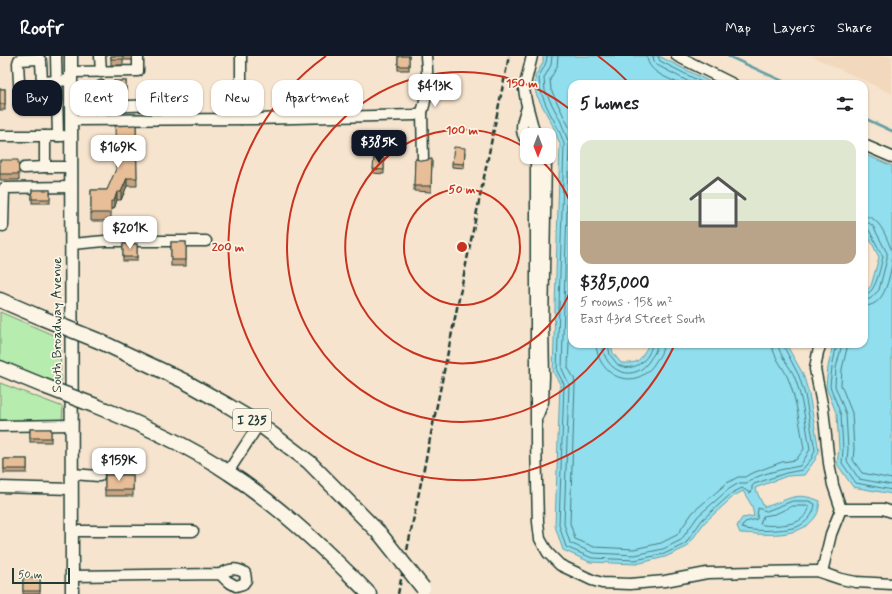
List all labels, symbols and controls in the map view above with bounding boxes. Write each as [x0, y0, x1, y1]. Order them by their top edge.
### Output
text: Roofr [20, 16, 64, 41]
text: Map [725, 19, 751, 37]
text: Layers [773, 19, 815, 37]
text: Share [837, 19, 872, 37]
pin: $413K [407, 74, 463, 108]
text: 150 m [506, 76, 538, 92]
text: $413K [417, 78, 453, 95]
chip: Buy [12, 80, 62, 116]
chip: Rent [70, 80, 128, 116]
chip: Filters [136, 80, 203, 116]
chip: New [211, 80, 264, 116]
chip: Apartment [272, 80, 363, 116]
text: 5 homes [580, 93, 639, 115]
icon: filters [834, 93, 856, 115]
text: 100 m [446, 123, 479, 139]
north arrow [520, 128, 556, 164]
map controls [520, 128, 556, 164]
pin: $385K [351, 130, 407, 164]
text: $385K [360, 134, 398, 151]
pin: $169K [90, 135, 146, 169]
text: $169K [100, 139, 136, 156]
icon: home [682, 166, 754, 238]
text: 50 m [449, 182, 476, 198]
pin: $201K [102, 216, 158, 250]
text: $201K [112, 220, 148, 237]
text: 200 m [212, 240, 245, 256]
centre of rings [455, 240, 469, 254]
street label: South Broadway Avenue [48, 257, 66, 393]
text: $385,000 [580, 272, 650, 294]
text: 5 rooms · 158 m² [580, 294, 673, 311]
text: East 43rd Street South [580, 311, 705, 328]
road number: I 235 [233, 409, 271, 431]
pin: $159K [91, 448, 147, 482]
text: $159K [101, 452, 137, 469]
scale bar [12, 566, 70, 585]
text: 50 m [18, 568, 43, 582]

